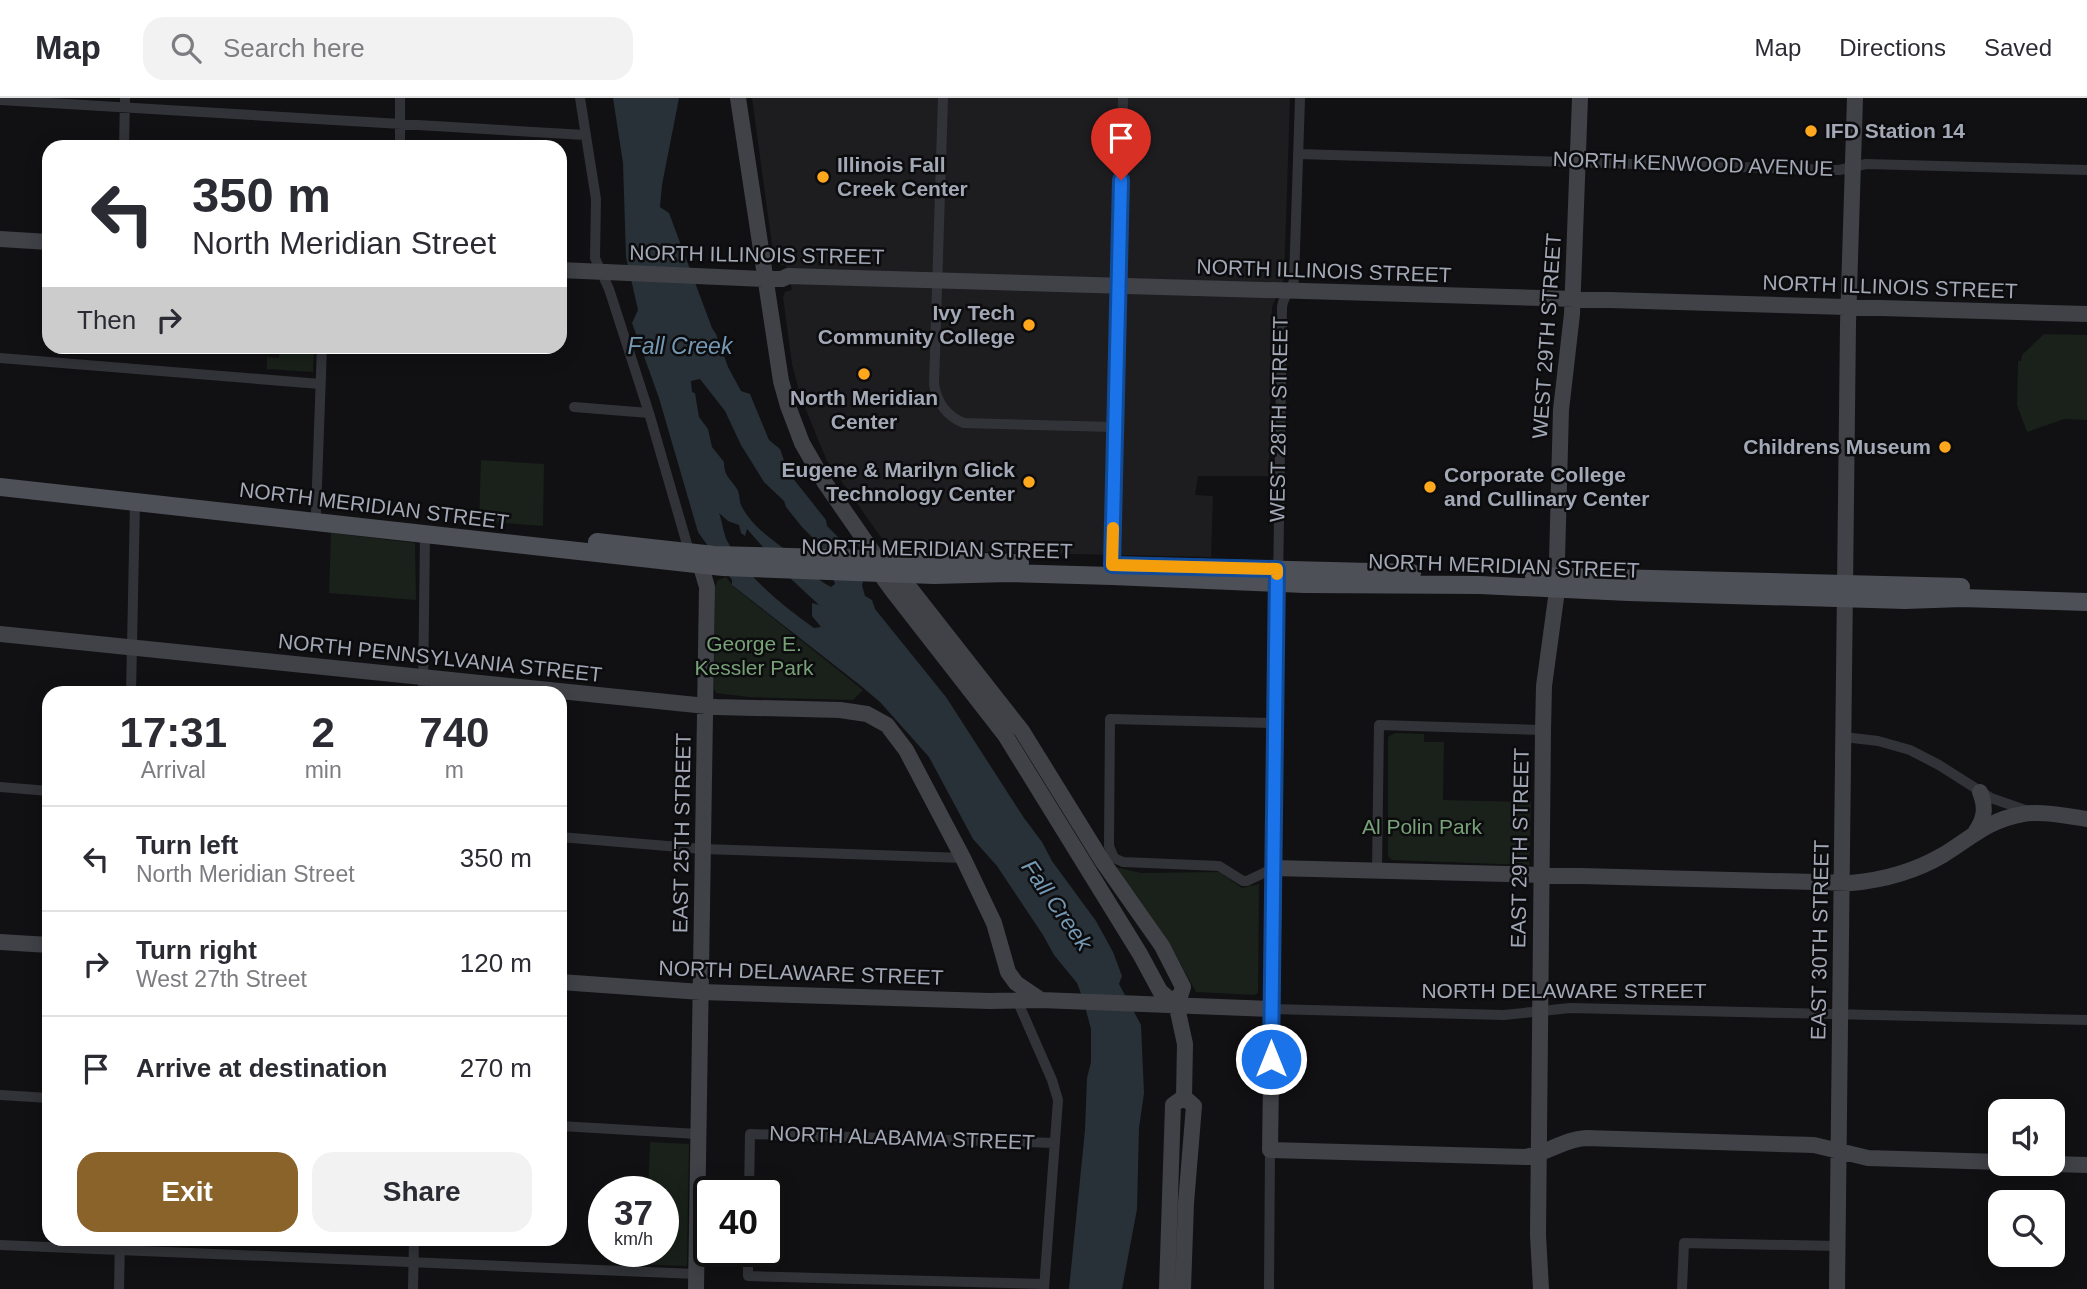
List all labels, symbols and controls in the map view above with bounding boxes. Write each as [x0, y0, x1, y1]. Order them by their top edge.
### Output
search box [143, 17, 633, 80]
text: Map [35, 29, 101, 66]
icon: search [167, 29, 205, 67]
text: Search here [223, 33, 365, 63]
text: Map [1755, 34, 1801, 61]
text: Directions [1839, 34, 1946, 61]
text: Saved [1984, 34, 2052, 61]
pin [1091, 108, 1151, 180]
icon: arrive [1102, 119, 1140, 157]
place label: IFD Station 14 [1825, 119, 1965, 142]
marker: IFD Station 14 [1803, 123, 1819, 139]
street label: NORTH KENWOOD AVENUE [1552, 147, 1834, 180]
place label: Illinois Fall Creek Center [837, 153, 968, 200]
icon: left [77, 168, 168, 259]
text: 350 m [192, 168, 331, 222]
marker: Illinois Fall Creek Center [815, 169, 831, 185]
text: North Meridian Street [192, 225, 496, 261]
street label: WEST 29TH STREET [1528, 232, 1565, 440]
street label: NORTH ILLINOIS STREET [629, 241, 885, 268]
street label: NORTH ILLINOIS STREET [1196, 255, 1452, 286]
street label: NORTH ILLINOIS STREET [1762, 271, 2018, 302]
icon: right [150, 301, 188, 339]
place label: Ivy Tech Community College [818, 301, 1015, 348]
text: Then [77, 305, 136, 335]
street label: WEST 28TH STREET [1265, 316, 1292, 522]
marker: Ivy Tech Community College [1021, 317, 1037, 333]
water label: Fall Creek [628, 333, 734, 359]
marker: North Meridian Center [856, 366, 872, 382]
place label: North Meridian Center [790, 386, 938, 433]
place label: Childrens Museum [1743, 435, 1931, 458]
marker: Childrens Museum [1937, 439, 1953, 455]
place label: Eugene & Marilyn Glick Technology Center [782, 458, 1015, 505]
place label: Corporate College and Cullinary Center [1444, 463, 1649, 510]
marker: Eugene & Marilyn Glick Technology Center [1021, 474, 1037, 490]
street label: NORTH MERIDIAN STREET [238, 478, 510, 533]
marker: Corporate College and Cullinary Center [1422, 479, 1438, 495]
street label: NORTH MERIDIAN STREET [801, 535, 1073, 562]
street label: NORTH MERIDIAN STREET [1368, 549, 1640, 582]
street label: NORTH PENNSYLVANIA STREET [277, 629, 603, 686]
park label: George E. Kessler Park [694, 632, 814, 679]
text: 17:31 [120, 709, 227, 756]
text: 2 [311, 709, 335, 756]
text: 740 [419, 709, 489, 756]
street label: EAST 25TH STREET [668, 732, 695, 933]
street label: EAST 29TH STREET [1506, 747, 1533, 948]
text: Arrival [141, 757, 206, 783]
text: min [305, 757, 342, 783]
text: m [445, 757, 464, 783]
park label: Al Polin Park [1362, 815, 1483, 838]
text: Turn left [136, 830, 238, 860]
street label: EAST 30TH STREET [1806, 839, 1833, 1040]
icon: left [77, 840, 115, 878]
text: 350 m [460, 843, 532, 873]
water label: Fall Creek [1016, 855, 1099, 957]
text: North Meridian Street [136, 861, 355, 887]
text: Turn right [136, 935, 257, 965]
icon: right [77, 945, 115, 983]
text: 120 m [460, 948, 532, 978]
street label: NORTH DELAWARE STREET [658, 956, 944, 989]
text: West 27th Street [136, 966, 307, 992]
street label: NORTH DELAWARE STREET [1421, 979, 1707, 1002]
position arrow [1234, 1022, 1308, 1096]
icon: arrive [77, 1050, 115, 1088]
text: Arrive at destination [136, 1053, 387, 1083]
text: 270 m [460, 1053, 532, 1083]
map controls [1988, 1099, 2065, 1267]
button: sound [1988, 1099, 2065, 1176]
street label: NORTH ALABAMA STREET [769, 1121, 1035, 1154]
button: Exit [77, 1152, 298, 1232]
button: Share [312, 1152, 532, 1232]
speed limit sign: 40 [693, 1176, 784, 1267]
button: search [1988, 1190, 2065, 1267]
text: 37 [614, 1193, 653, 1232]
text: km/h [614, 1229, 653, 1249]

